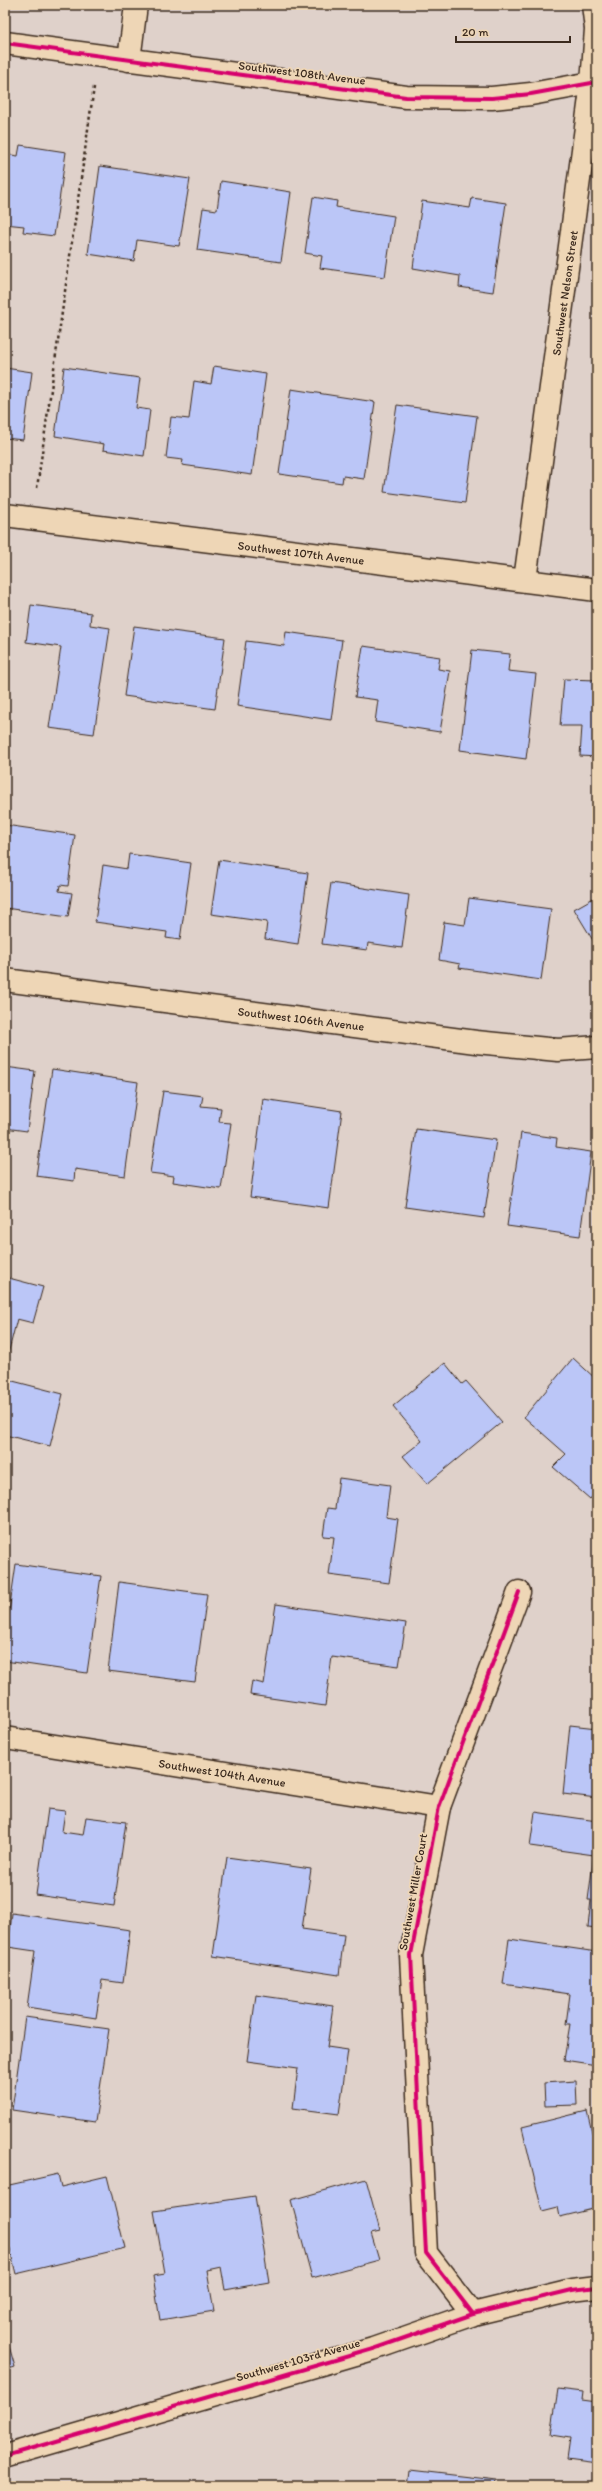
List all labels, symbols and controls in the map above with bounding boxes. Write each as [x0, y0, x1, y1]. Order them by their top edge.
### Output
scale bar [456, 18, 570, 44]
text: 20 m [462, 25, 489, 39]
street label: Southwest 108th Avenue [238, 58, 367, 88]
street label: Southwest Nelson Street [549, 229, 581, 357]
street label: Southwest 107th Avenue [237, 538, 365, 568]
street label: Southwest 106th Avenue [237, 1004, 365, 1034]
street label: Southwest 104th Avenue [157, 1756, 287, 1790]
street label: Southwest Miller Court [396, 1832, 430, 1952]
street label: Southwest 103rd Avenue [234, 2336, 362, 2384]

